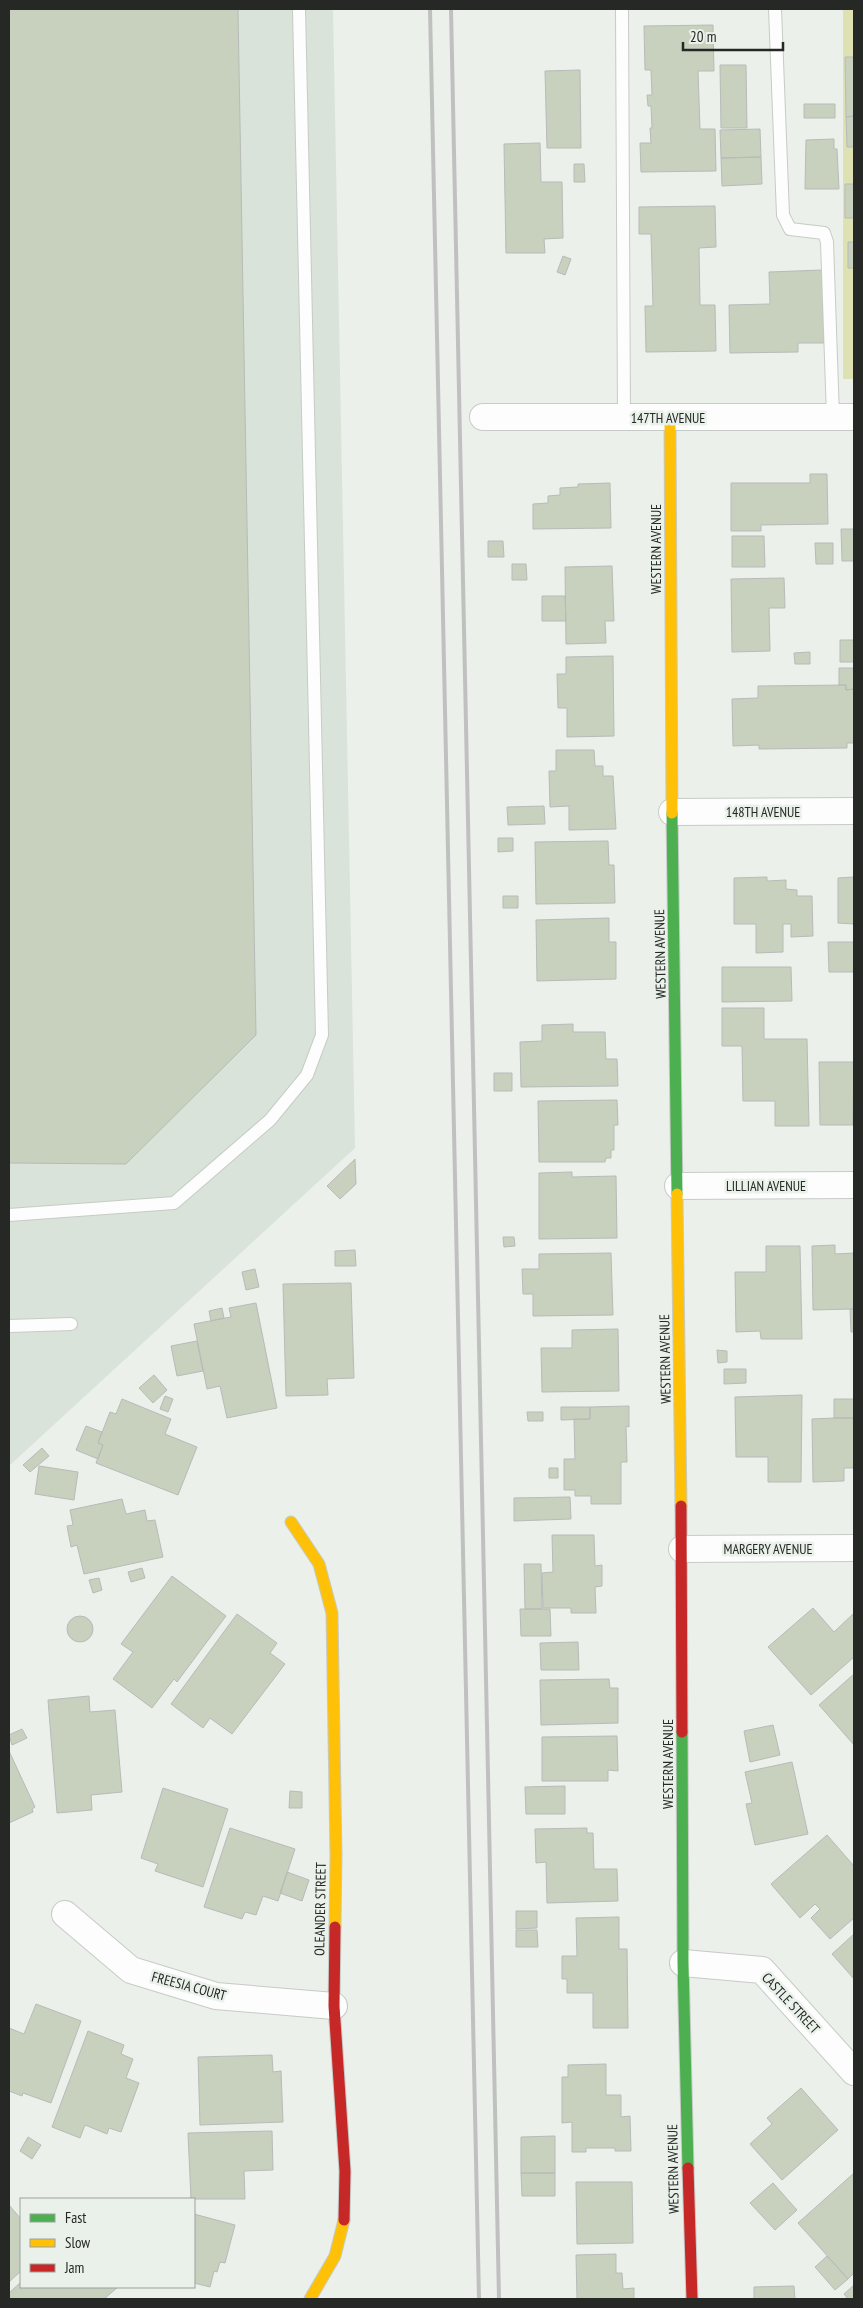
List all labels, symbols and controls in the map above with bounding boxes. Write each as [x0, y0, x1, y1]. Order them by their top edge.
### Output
scale bar [683, 20, 783, 52]
text: 20 m [690, 27, 716, 46]
street label: 147TH AVENUE [631, 409, 705, 427]
street label: WESTERN AVENUE [647, 504, 665, 594]
street label: 148TH AVENUE [726, 803, 800, 821]
street label: WESTERN AVENUE [650, 909, 670, 999]
street label: LILLIAN AVENUE [726, 1177, 806, 1195]
street label: WESTERN AVENUE [655, 1314, 675, 1404]
street label: MARGERY AVENUE [724, 1540, 812, 1558]
street label: WESTERN AVENUE [659, 1719, 677, 1809]
street label: OLEANDER STREET [310, 1861, 330, 1956]
street label: FREESIA COURT [150, 1967, 229, 2005]
street label: CASTLE STREET [758, 1969, 824, 2038]
street label: WESTERN AVENUE [663, 2124, 683, 2214]
legend [20, 2198, 195, 2288]
text: Fast [65, 2208, 86, 2227]
text: Slow [65, 2233, 90, 2252]
text: Jam [64, 2258, 84, 2277]

